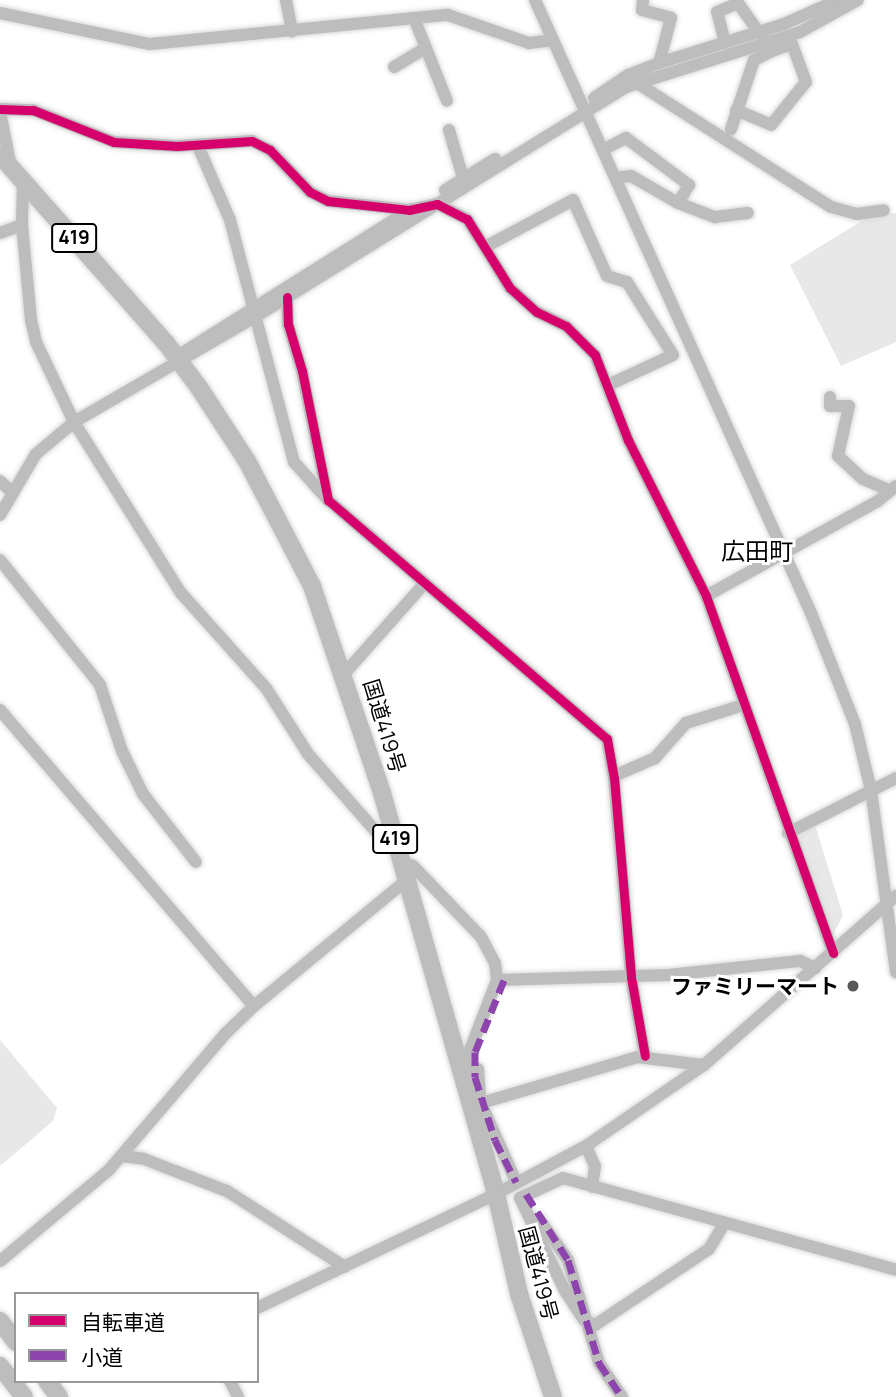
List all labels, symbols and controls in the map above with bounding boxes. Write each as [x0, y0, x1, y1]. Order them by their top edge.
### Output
road number: 419 [50, 222, 98, 254]
district label: 広田町 [721, 537, 793, 565]
street label: 国道419号 [359, 676, 411, 776]
road number: 419 [370, 824, 420, 854]
place label: ファミリーマート [671, 973, 839, 999]
marker: ファミリーマート [845, 978, 861, 994]
street label: 国道419号 [514, 1223, 564, 1323]
legend [14, 1292, 259, 1383]
text: 自転車道 [81, 1308, 165, 1336]
text: 小道 [81, 1343, 123, 1371]

